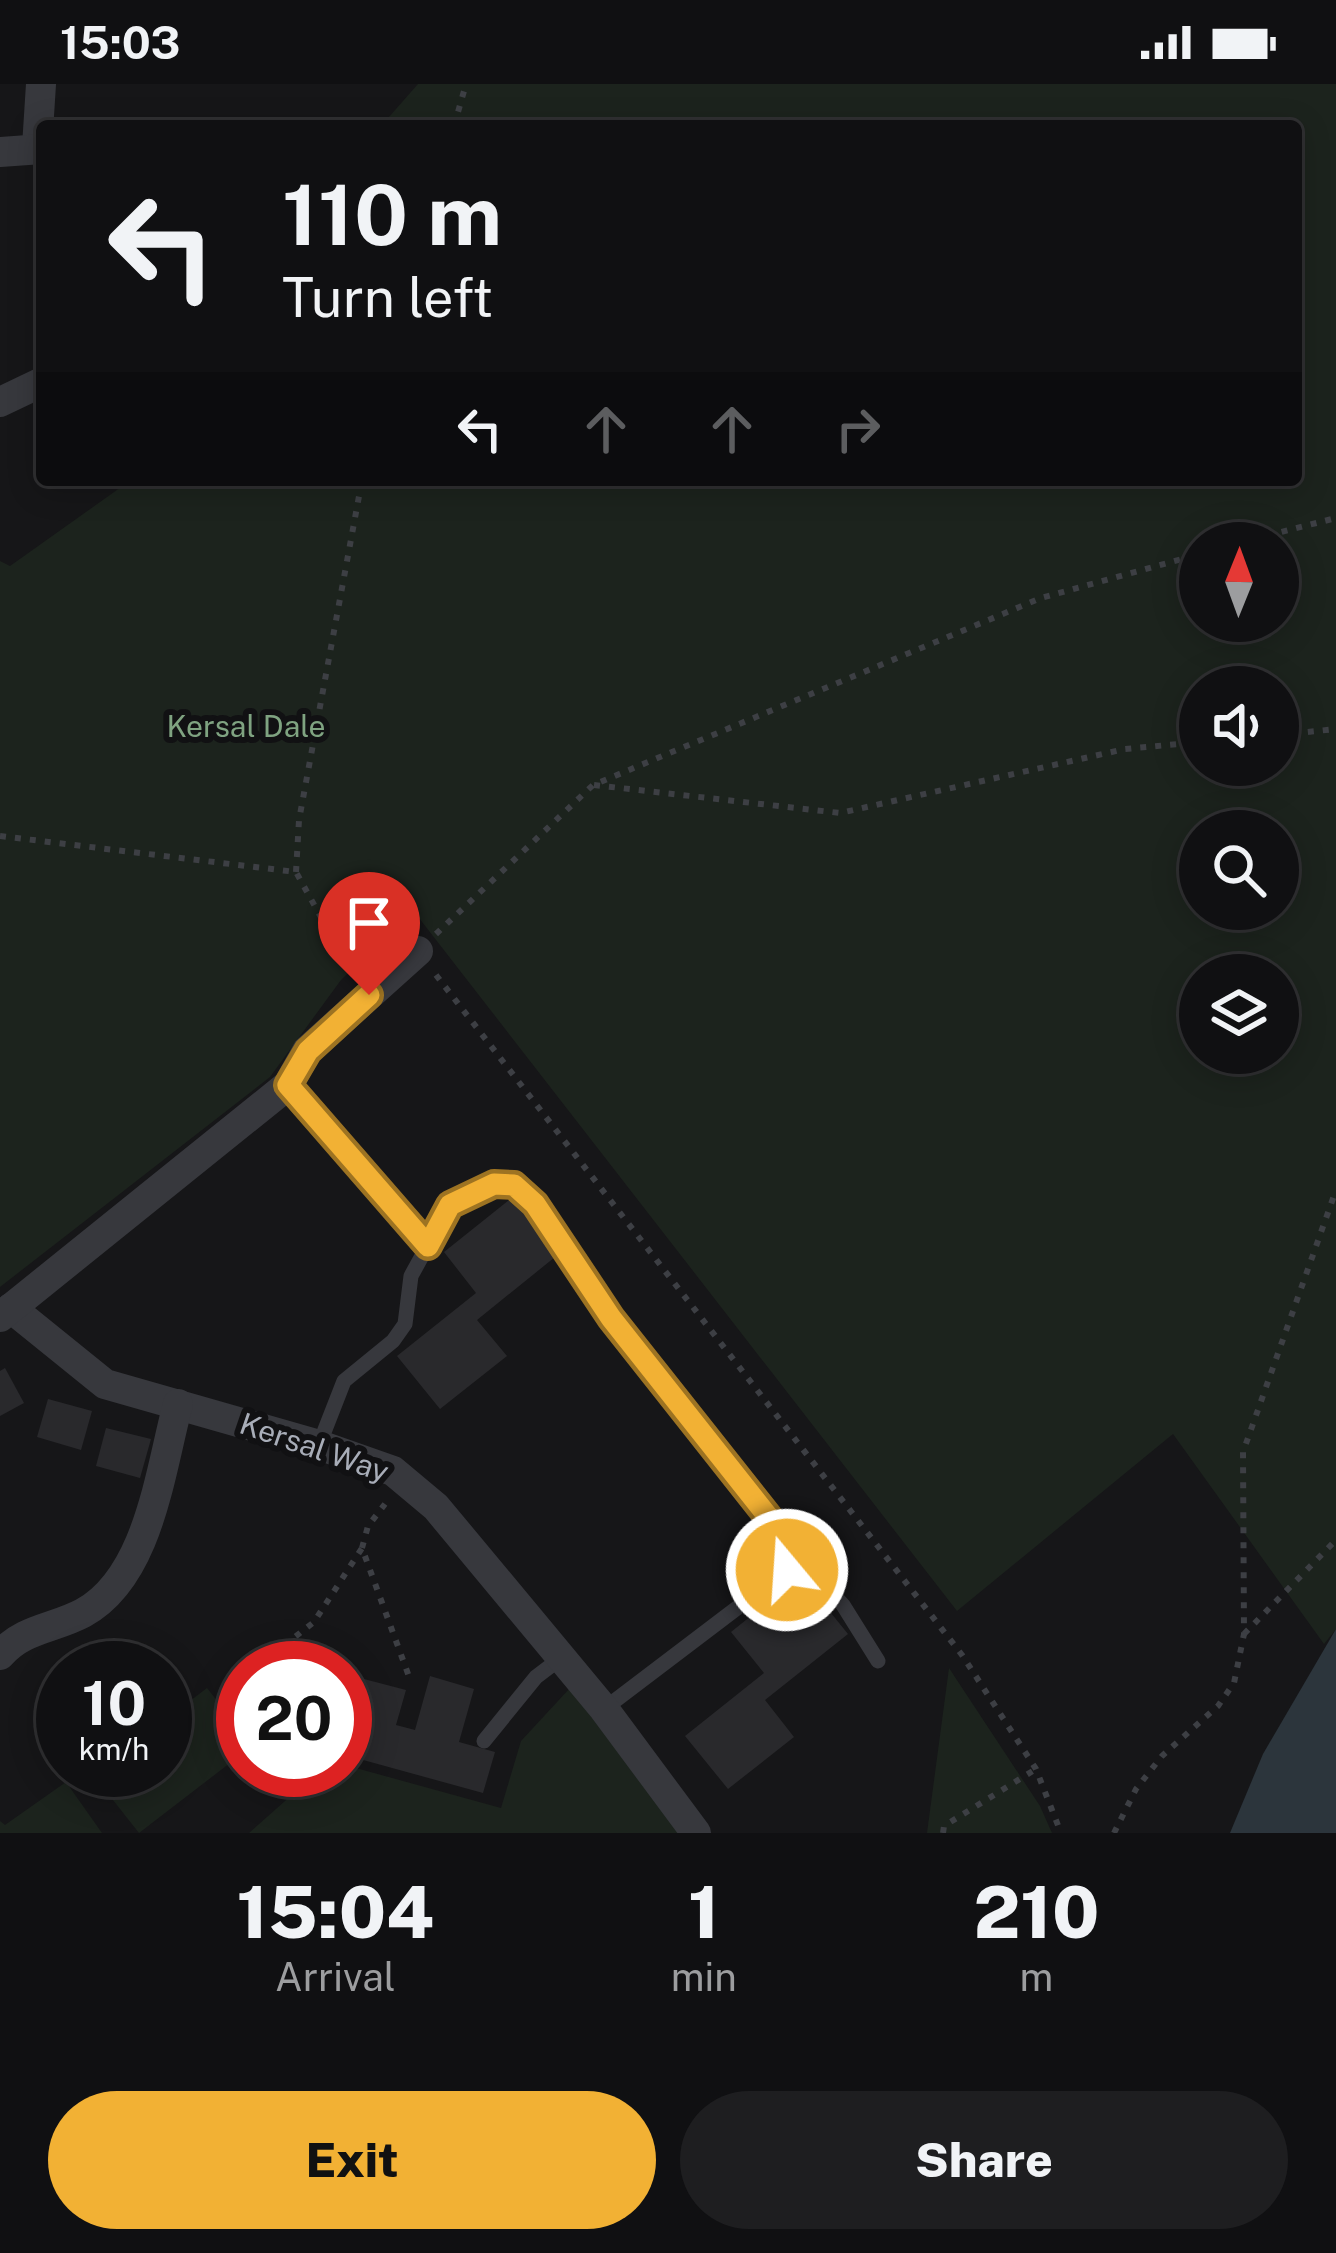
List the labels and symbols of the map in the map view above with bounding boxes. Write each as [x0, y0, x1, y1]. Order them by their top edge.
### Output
north arrow [1179, 522, 1299, 642]
park label: Kersal Dale [166, 708, 326, 744]
pin [318, 872, 420, 995]
street label: Kersal Way [235, 1405, 394, 1489]
position arrow [724, 1507, 850, 1633]
speed limit sign: 20 [216, 1641, 372, 1797]

